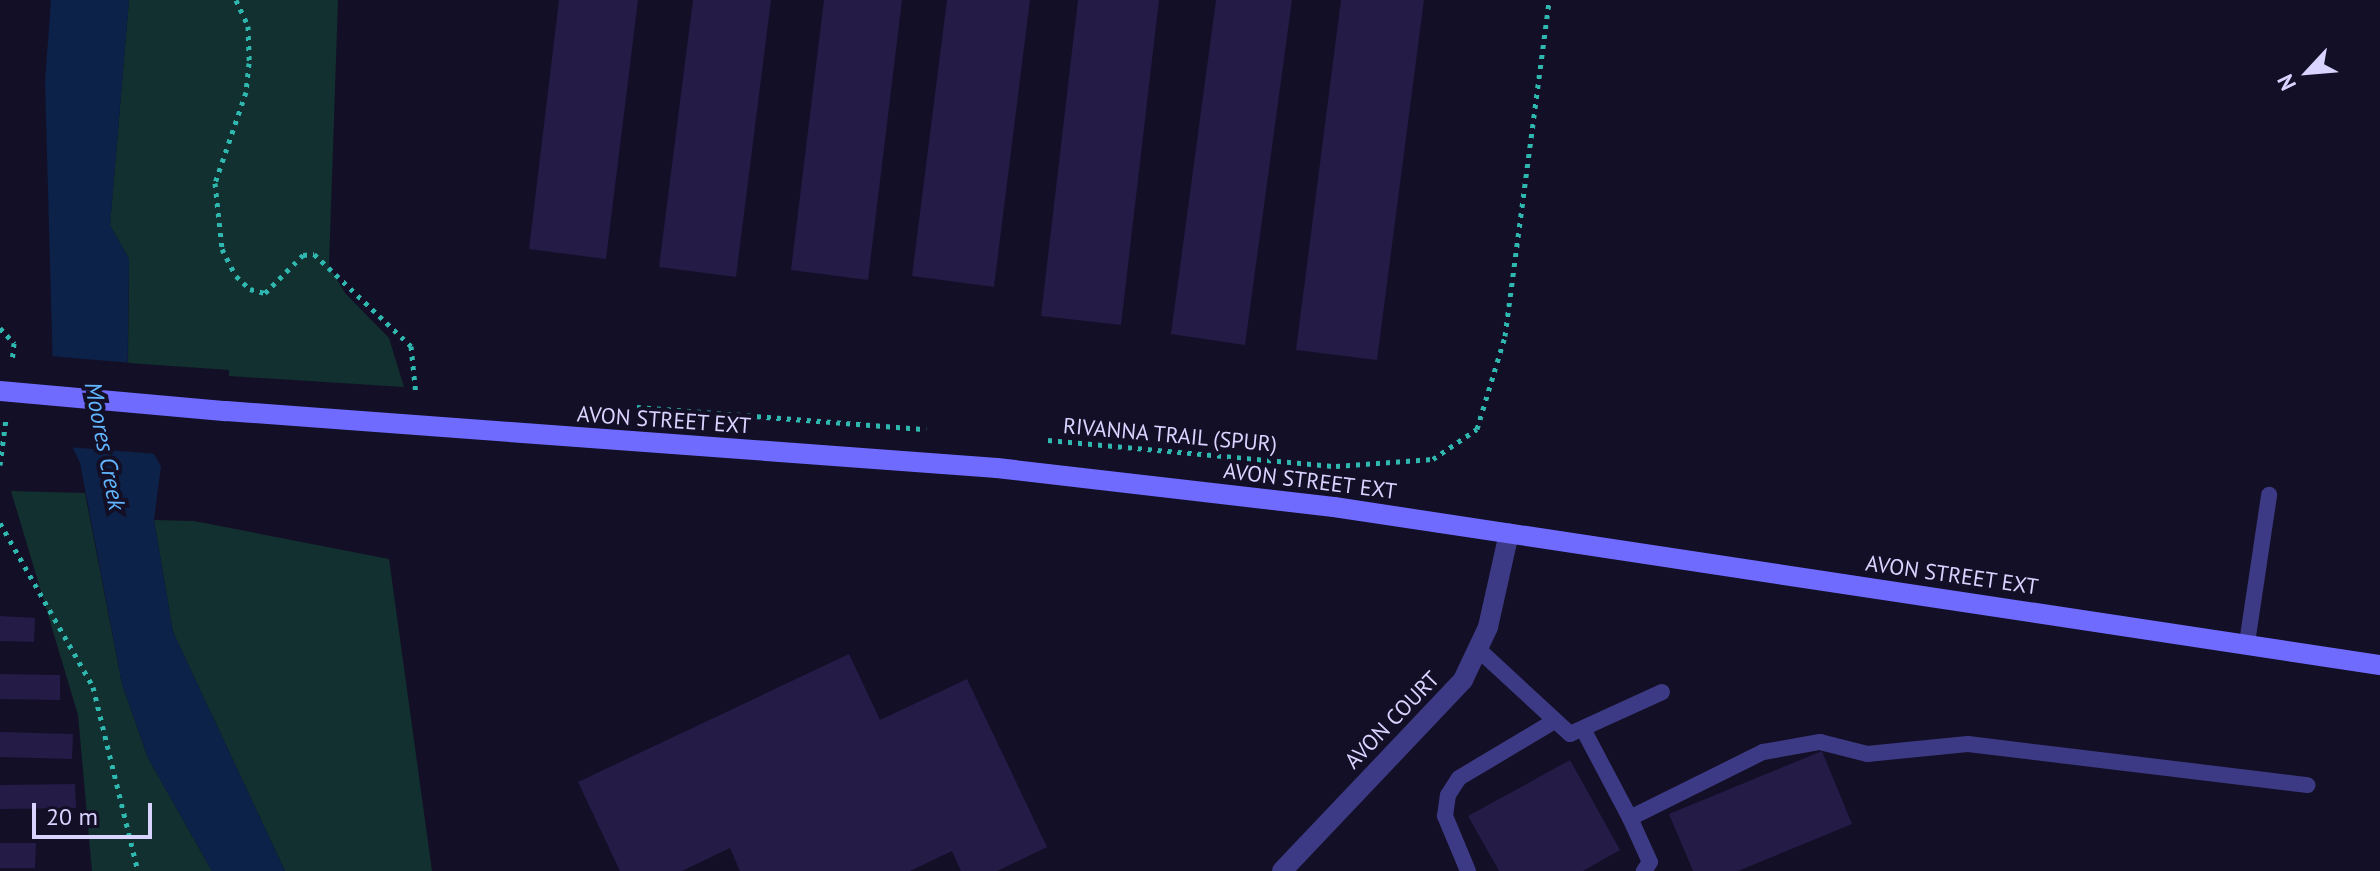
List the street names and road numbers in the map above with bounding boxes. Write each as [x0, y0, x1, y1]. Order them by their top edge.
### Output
street label: AVON STREET EXT [576, 401, 752, 439]
street label: RIVANNA TRAIL (SPUR) [1061, 412, 1279, 458]
street label: AVON STREET EXT [1222, 457, 1398, 505]
street label: AVON STREET EXT [1863, 550, 2041, 600]
street label: AVON COURT [1339, 666, 1445, 774]

